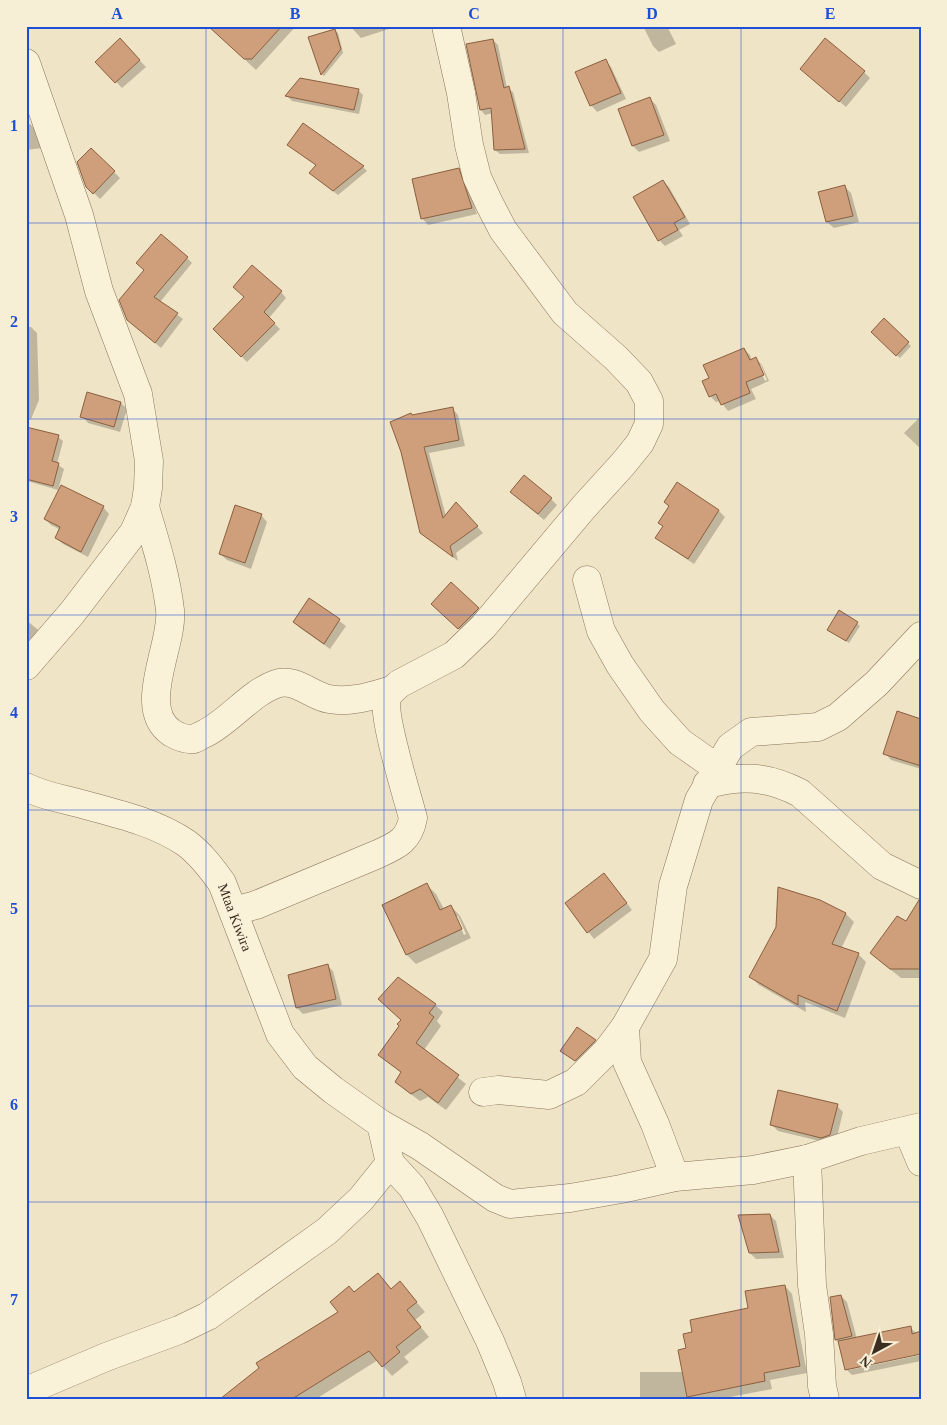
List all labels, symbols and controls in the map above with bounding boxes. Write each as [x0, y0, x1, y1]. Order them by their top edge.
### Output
text: A [111, 5, 123, 22]
text: B [290, 5, 301, 22]
text: C [468, 5, 480, 22]
text: D [646, 5, 658, 22]
text: E [825, 5, 835, 22]
text: 1 [10, 117, 18, 134]
text: 2 [10, 313, 18, 330]
text: 3 [10, 508, 18, 525]
text: 4 [10, 704, 18, 721]
street label: Mtaa Kiwira [215, 881, 255, 954]
text: 5 [10, 900, 18, 917]
text: 6 [10, 1096, 18, 1113]
text: 7 [10, 1291, 18, 1308]
north arrow [850, 1328, 900, 1378]
text: N [857, 1353, 875, 1371]

